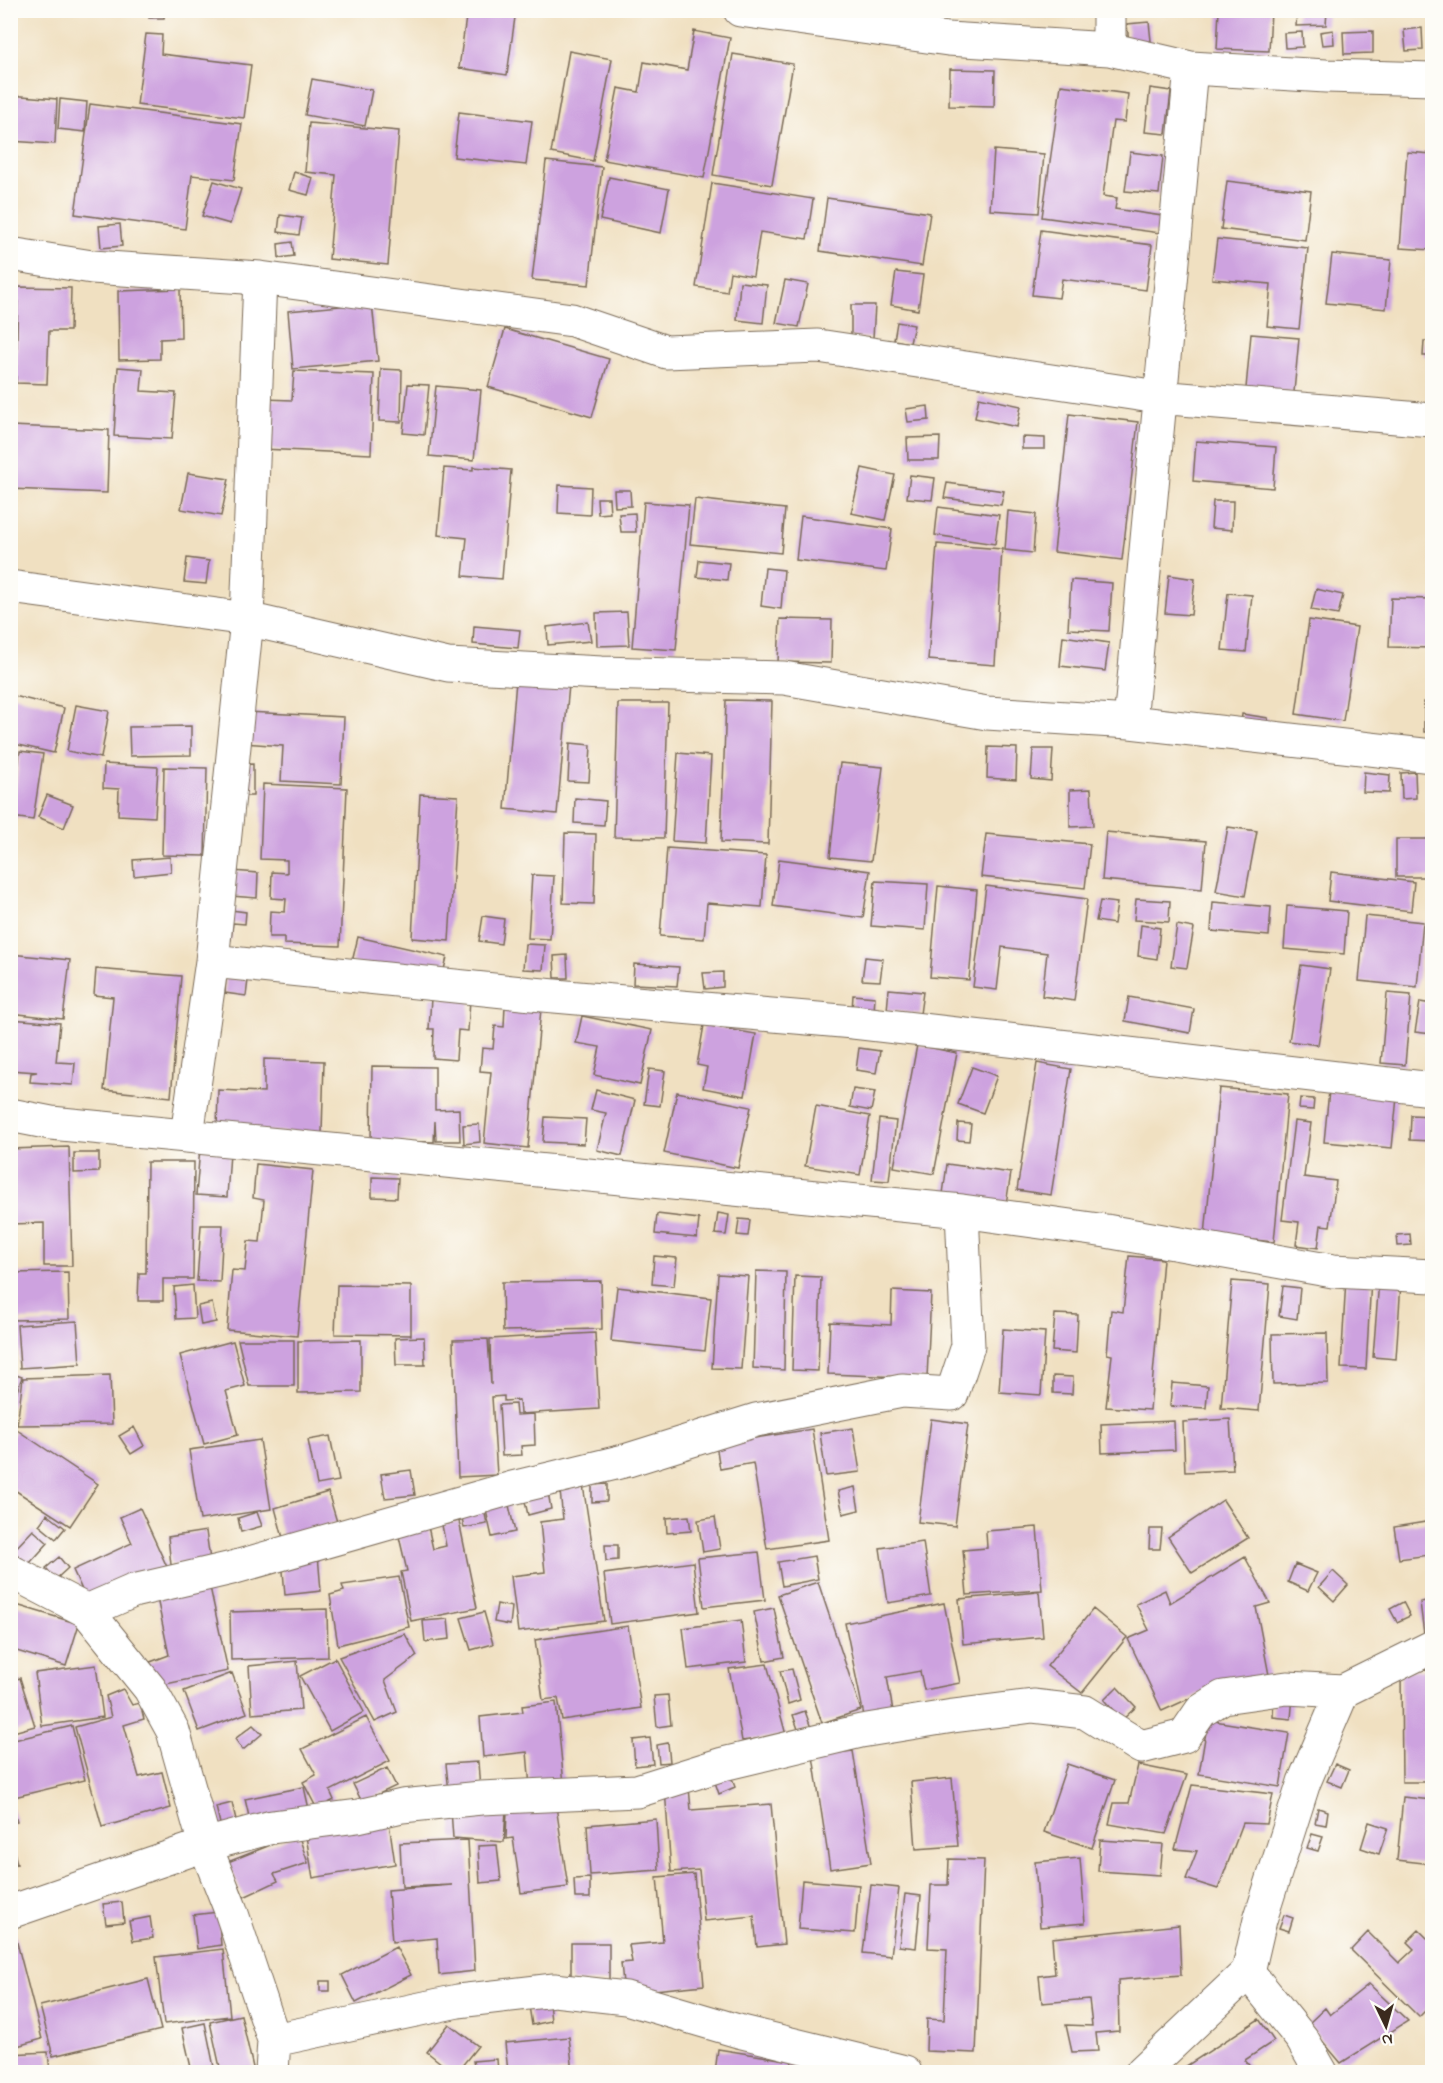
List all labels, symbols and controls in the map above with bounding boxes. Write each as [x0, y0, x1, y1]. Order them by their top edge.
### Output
north arrow [1356, 1996, 1416, 2056]
text: N [1381, 2027, 1394, 2051]

